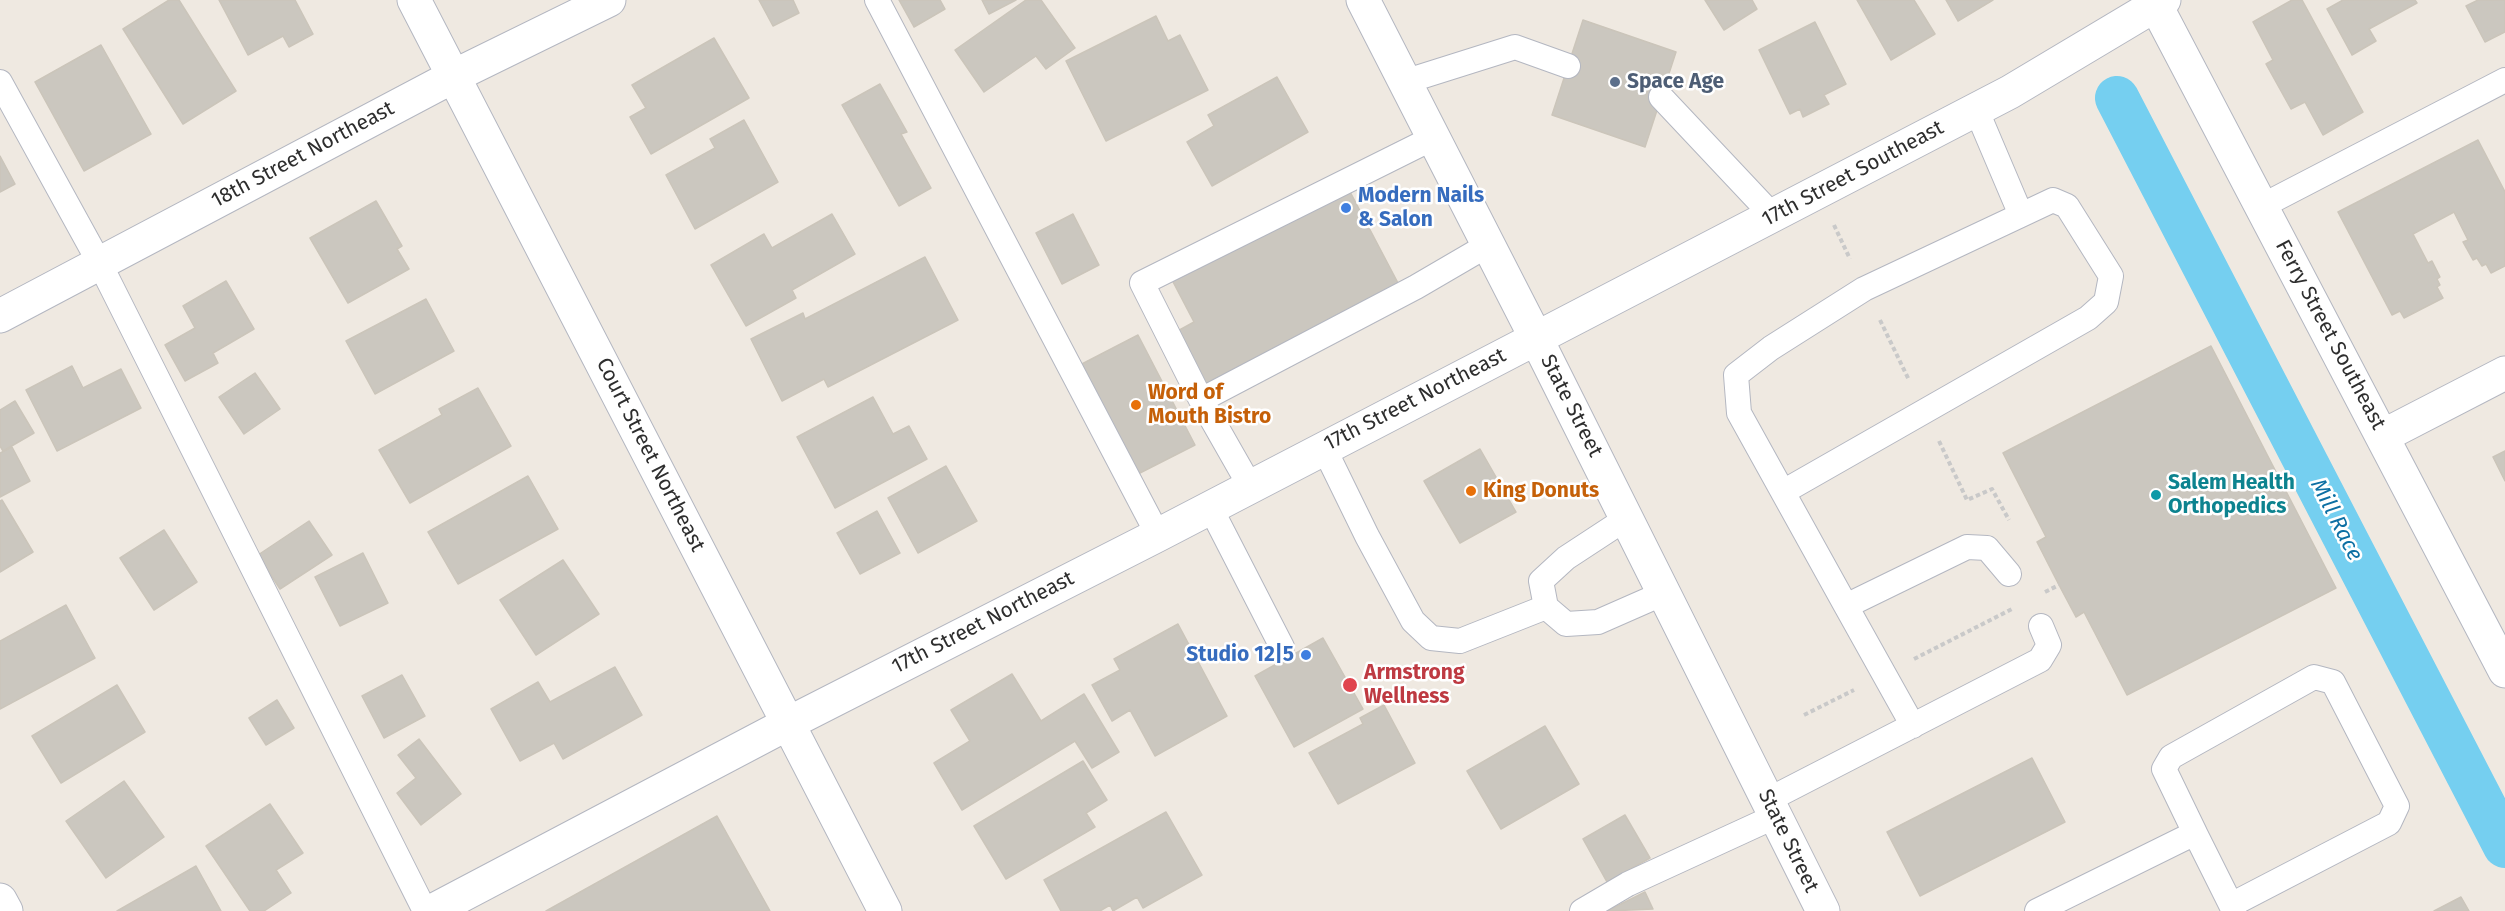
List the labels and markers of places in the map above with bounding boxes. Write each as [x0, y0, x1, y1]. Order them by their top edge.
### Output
place label: Space Age [1627, 69, 1724, 95]
marker: Space Age [1608, 75, 1622, 89]
place label: Modern Nails & Salon [1358, 183, 1484, 233]
marker: Modern Nails & Salon [1339, 201, 1353, 215]
place label: Word of Mouth Bistro [1148, 380, 1271, 430]
marker: Word of Mouth Bistro [1129, 398, 1143, 412]
place label: Salem Health Orthopedics [2168, 470, 2295, 520]
place label: King Donuts [1483, 478, 1599, 504]
marker: King Donuts [1464, 484, 1478, 498]
marker: Salem Health Orthopedics [2149, 488, 2163, 502]
place label: Studio 12|5 [1186, 642, 1294, 668]
marker: Studio 12|5 [1299, 648, 1313, 662]
place label: Armstrong Wellness [1364, 660, 1465, 710]
marker: Armstrong Wellness [1341, 676, 1359, 694]

